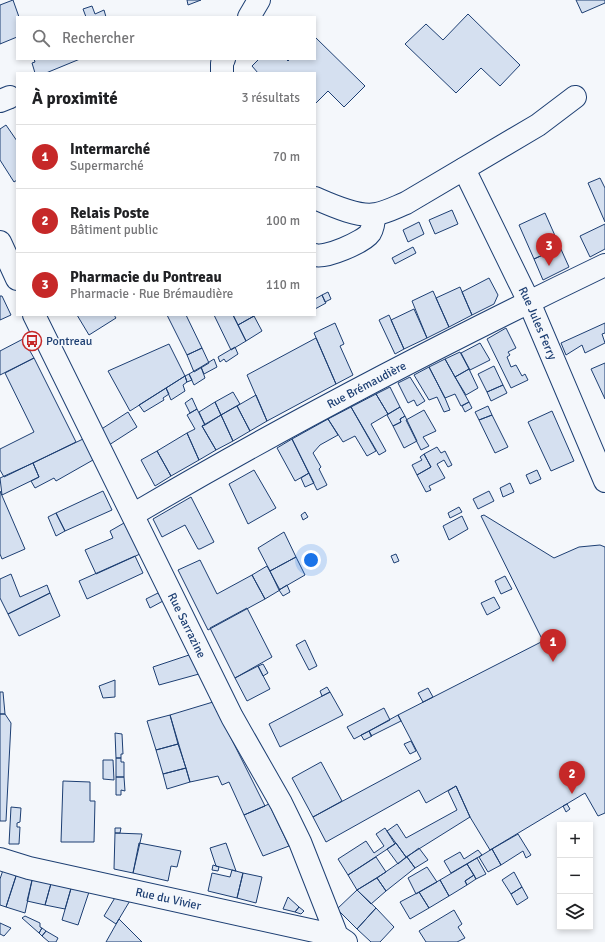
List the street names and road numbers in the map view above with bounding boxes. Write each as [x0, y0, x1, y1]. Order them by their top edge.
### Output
street label: Rue Jules Ferry [515, 284, 560, 363]
street label: Rue Brémaudière [325, 358, 409, 412]
street label: Rue Sarrazine [164, 590, 209, 661]
street label: Rue du Vivier [134, 885, 203, 914]

